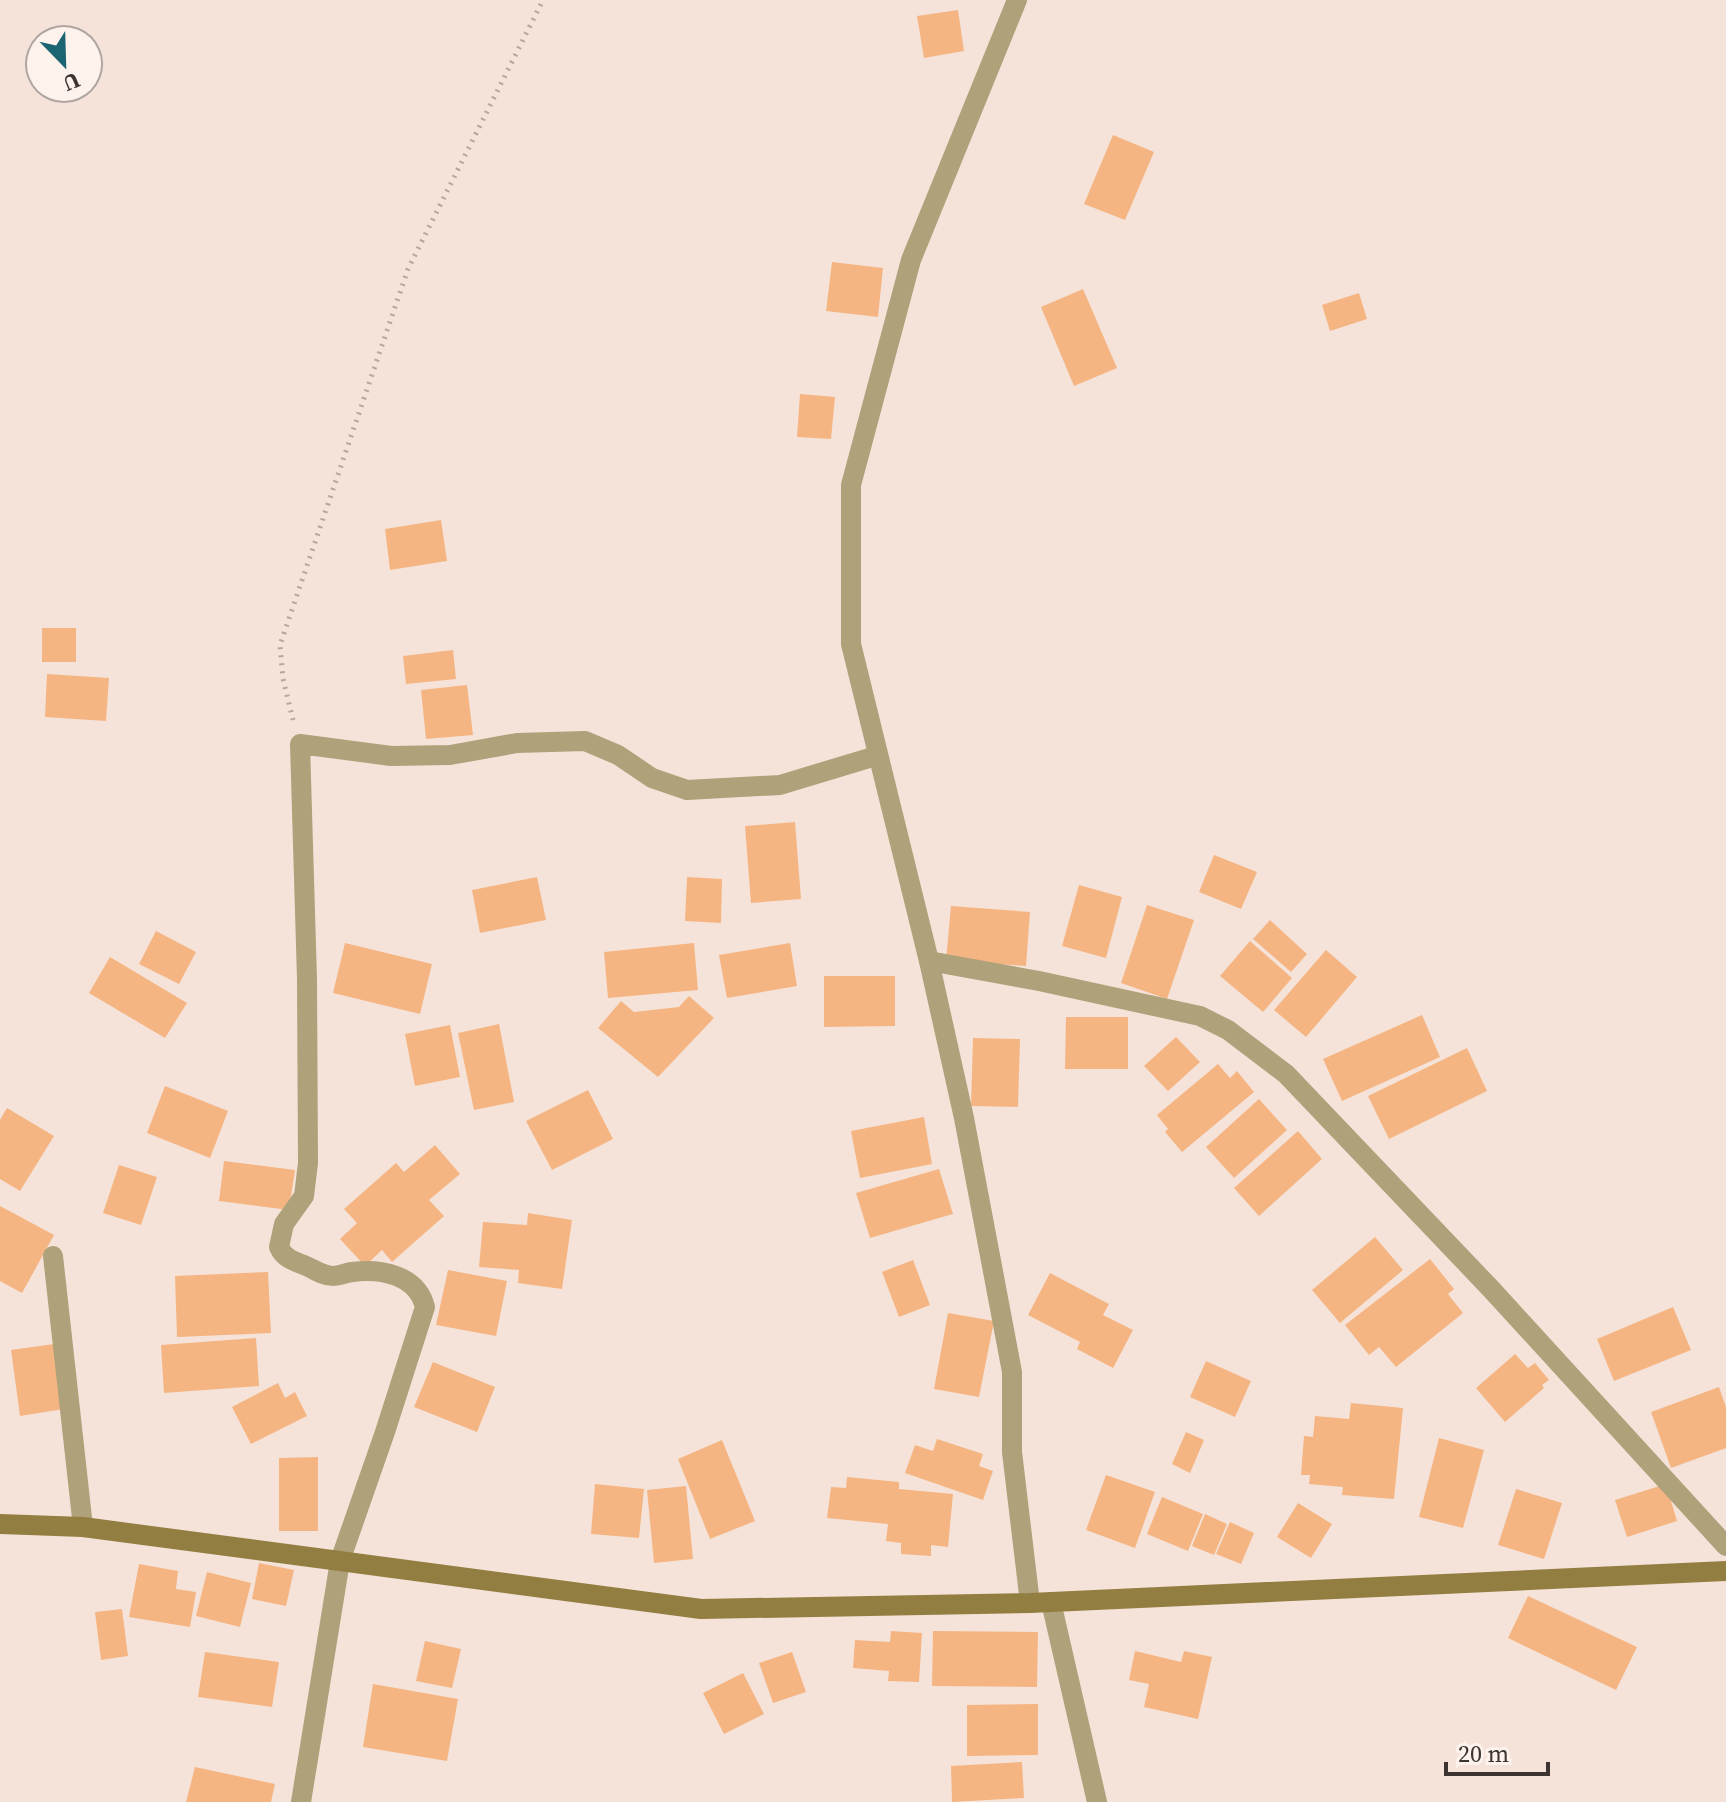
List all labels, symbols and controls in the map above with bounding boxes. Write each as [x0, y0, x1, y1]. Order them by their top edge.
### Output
north arrow [24, 24, 104, 104]
text: U [59, 65, 85, 99]
scale bar [1446, 1726, 1548, 1776]
text: 20 m [1458, 1737, 1509, 1770]

